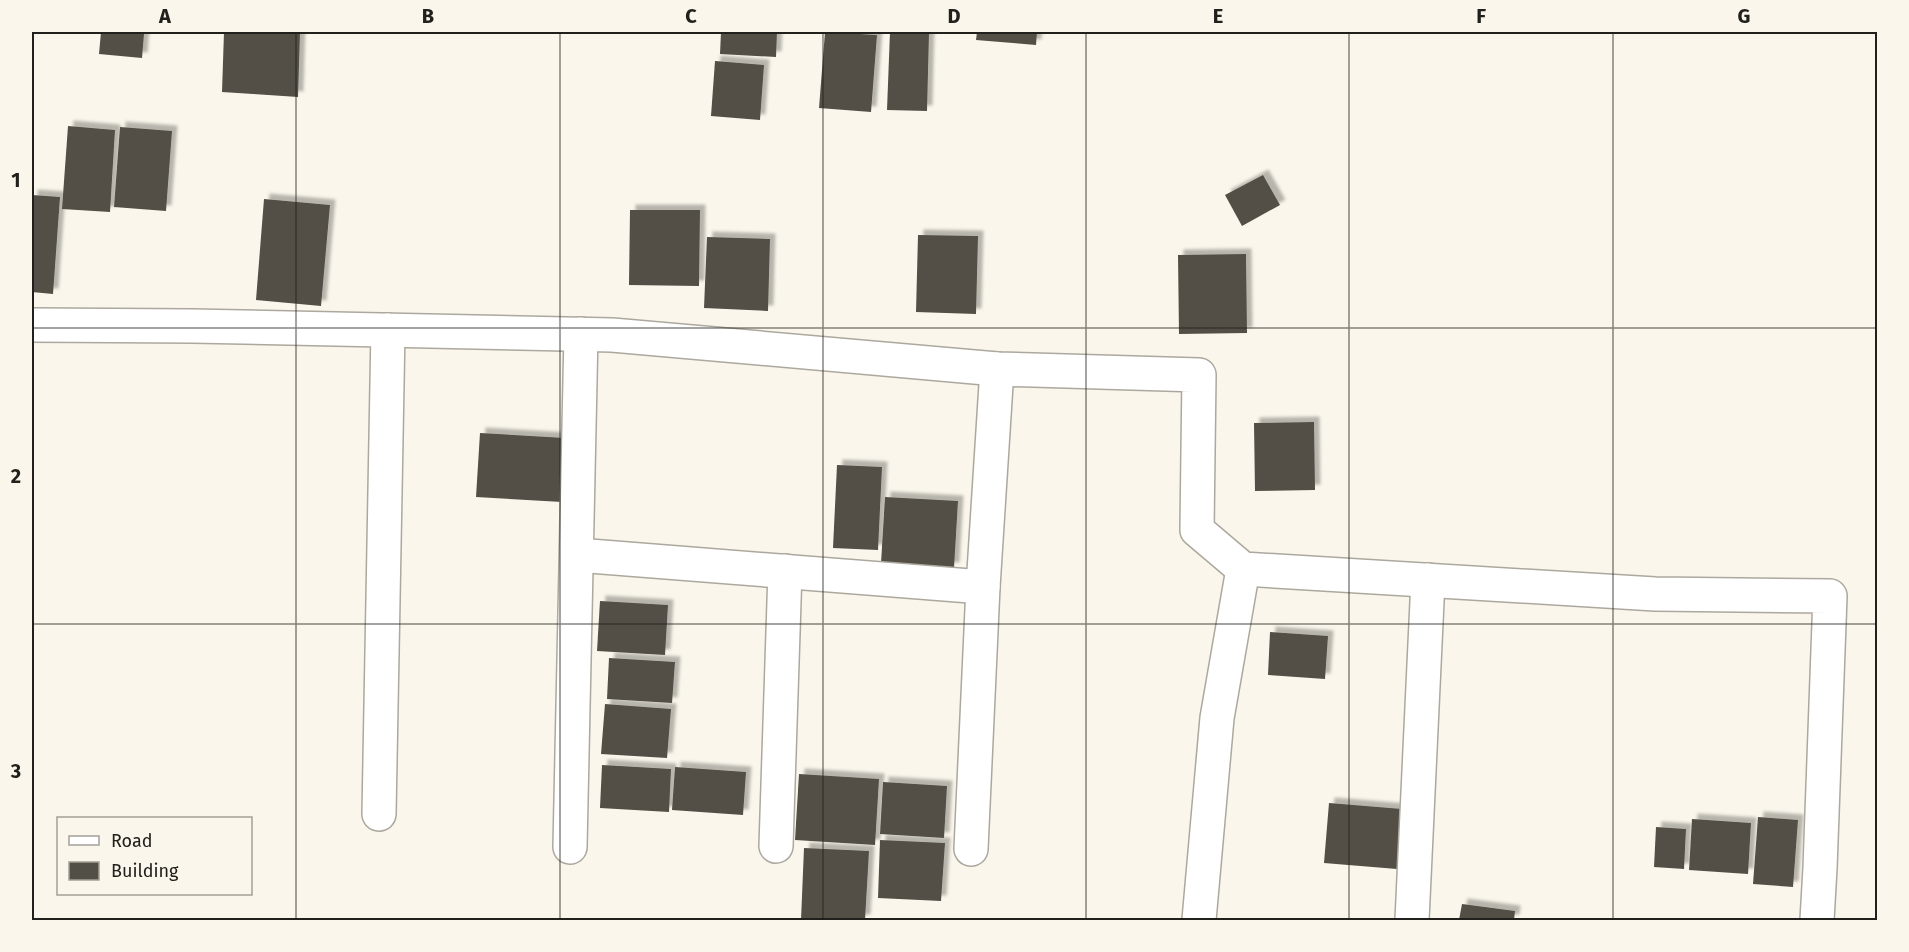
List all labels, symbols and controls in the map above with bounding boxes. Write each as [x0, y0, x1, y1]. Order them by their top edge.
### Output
text: A [158, 4, 172, 28]
text: B [422, 4, 434, 28]
text: C [685, 4, 697, 28]
text: D [947, 4, 961, 28]
text: E [1213, 4, 1223, 28]
text: F [1476, 4, 1486, 28]
text: G [1738, 4, 1750, 28]
text: 1 [11, 168, 21, 192]
text: 2 [11, 464, 21, 488]
text: 3 [10, 759, 21, 783]
legend [57, 817, 252, 895]
text: Road [111, 830, 153, 852]
text: Building [111, 860, 179, 882]

